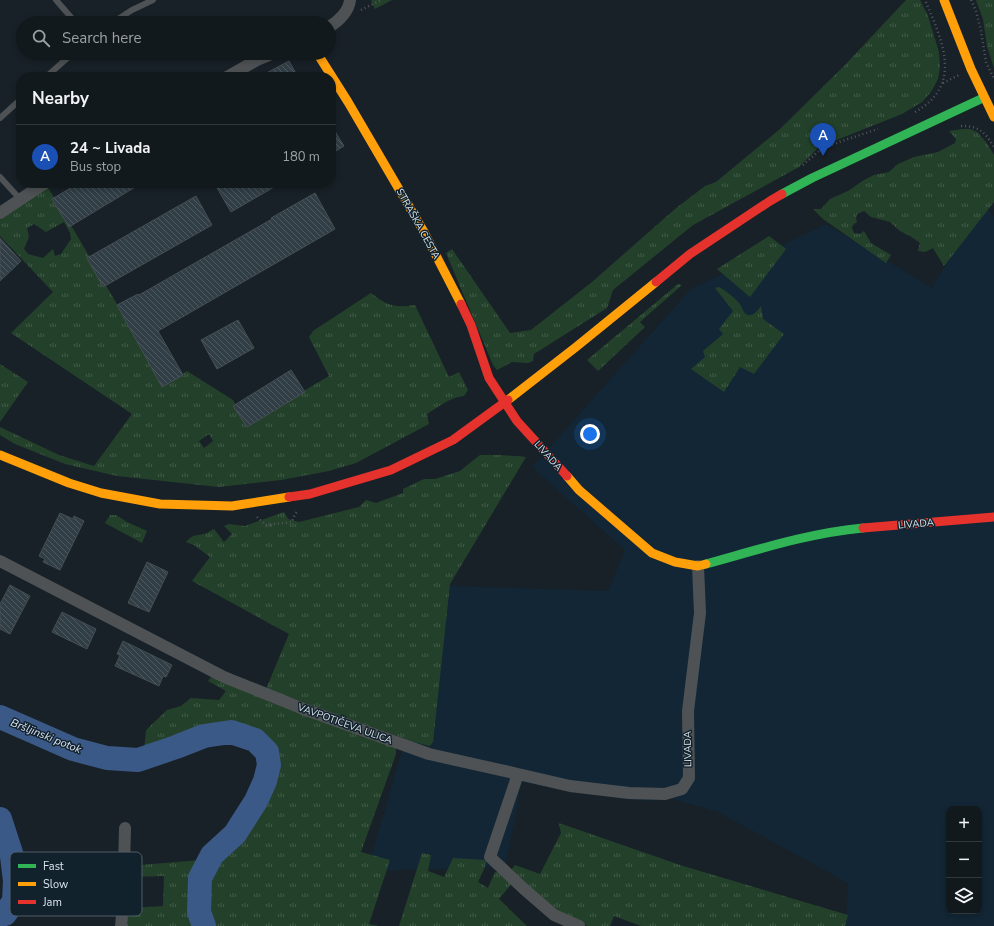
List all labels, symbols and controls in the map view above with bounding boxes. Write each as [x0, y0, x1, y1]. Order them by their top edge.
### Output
search box [16, 16, 336, 60]
icon: search [30, 27, 52, 49]
text: Search here [62, 28, 142, 48]
text: Nearby [32, 87, 89, 110]
pin: A [810, 123, 836, 156]
text: 24 ~ Livada [70, 138, 151, 158]
text: A [40, 148, 50, 166]
text: 180 m [282, 148, 320, 166]
text: Bus stop [70, 158, 121, 176]
street label: STRAŠKA CESTA [393, 186, 444, 262]
your location [580, 424, 600, 444]
street label: LIVADA [531, 438, 566, 475]
street label: LIVADA [897, 515, 935, 533]
street label: VAVPOTIČEVA ULICA [295, 700, 395, 748]
water label: Bršljinski potok [8, 715, 84, 757]
street label: LIVADA [681, 730, 695, 767]
map controls [946, 806, 982, 914]
button: + [946, 806, 982, 842]
button: − [946, 842, 982, 878]
legend [10, 852, 142, 916]
text: Fast [43, 859, 64, 874]
text: Slow [43, 877, 68, 892]
button: layers [946, 878, 982, 914]
text: Jam [42, 895, 62, 910]

